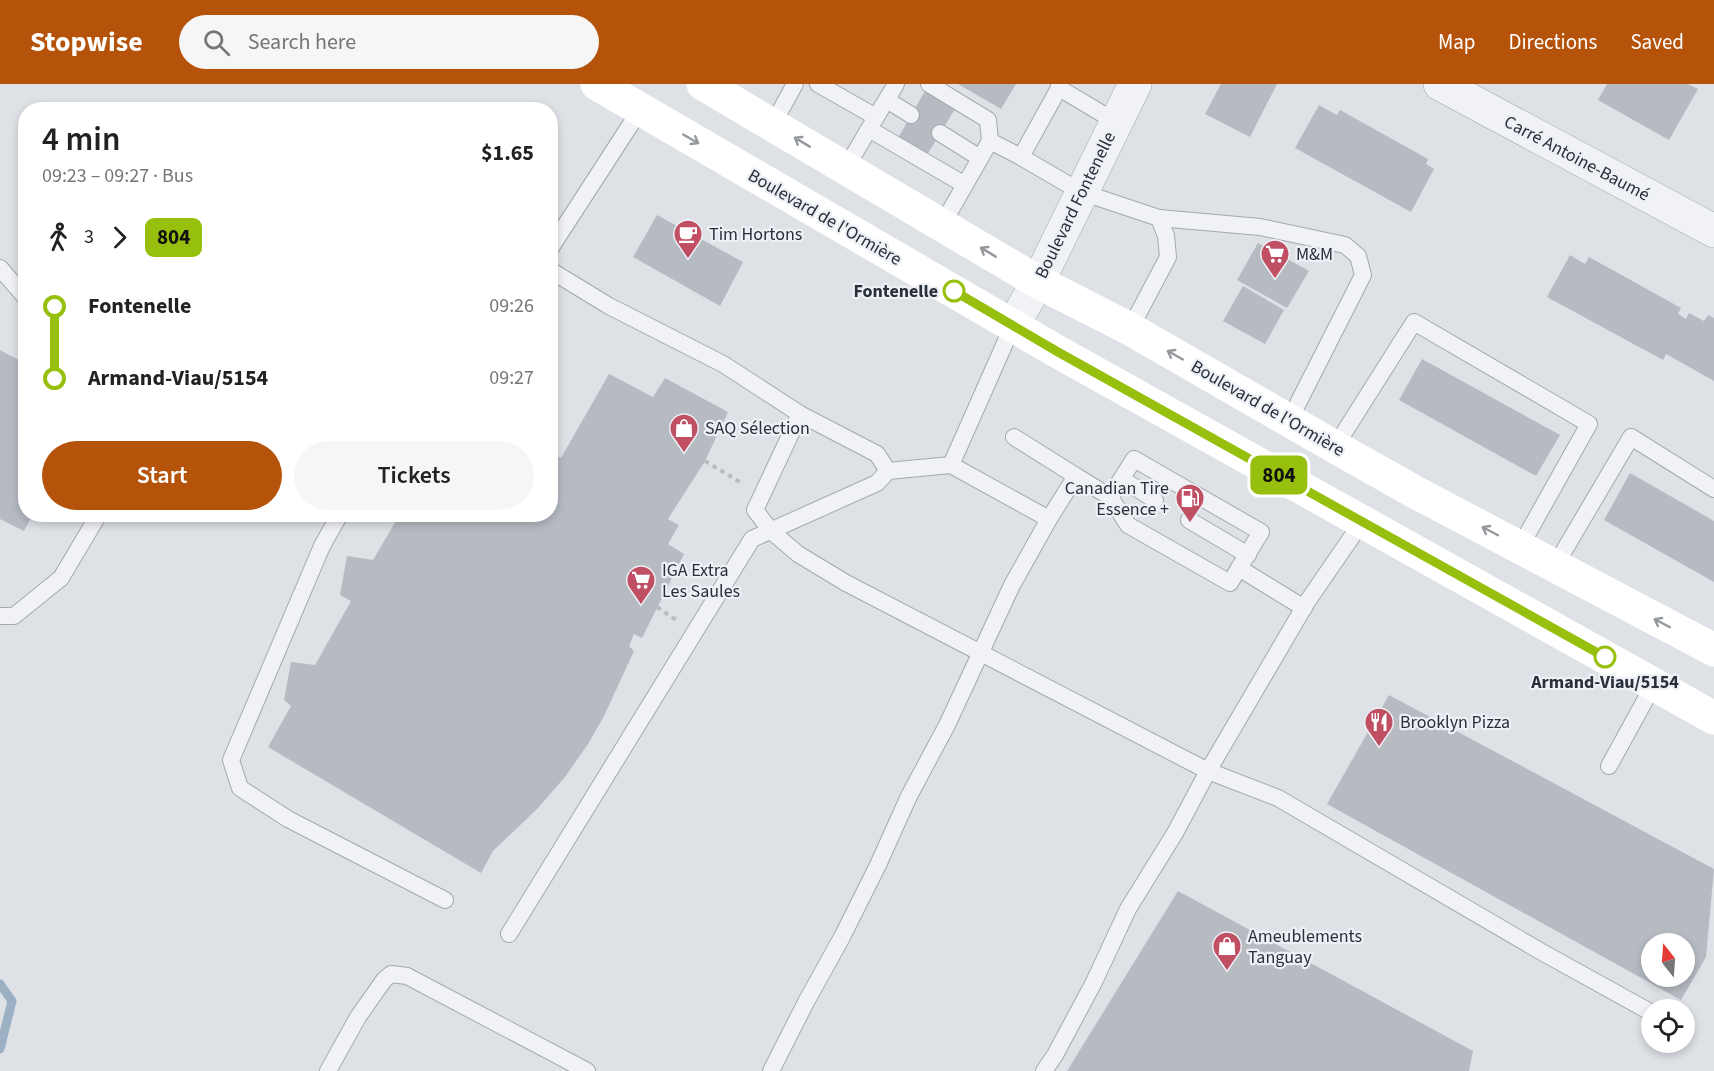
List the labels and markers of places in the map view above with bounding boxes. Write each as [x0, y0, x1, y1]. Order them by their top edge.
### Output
cafe icon: Tim Hortons [672, 218, 704, 260]
place label: Tim Hortons [709, 222, 802, 247]
supermarket icon: M&M [1259, 238, 1291, 280]
place label: M&M [1296, 242, 1333, 267]
place label: Fontenelle [853, 279, 938, 304]
marker: Fontenelle [943, 280, 965, 302]
shop icon: SAQ Sélection [668, 412, 700, 454]
place label: SAQ Sélection [705, 416, 810, 441]
place label: Canadian Tire Essence + [1065, 476, 1169, 522]
fuel station icon: Canadian Tire Essence + [1174, 482, 1206, 524]
place label: IGA Extra Les Saules [662, 558, 740, 604]
supermarket icon: IGA Extra Les Saules [625, 564, 657, 606]
marker: Armand-Viau/5154 [1594, 646, 1616, 668]
place label: Armand-Viau/5154 [1530, 670, 1679, 695]
restaurant icon: Brooklyn Pizza [1363, 706, 1395, 748]
place label: Brooklyn Pizza [1400, 710, 1510, 735]
place label: Ameublements Tanguay [1248, 924, 1362, 970]
shop icon: Ameublements Tanguay [1211, 930, 1243, 972]

